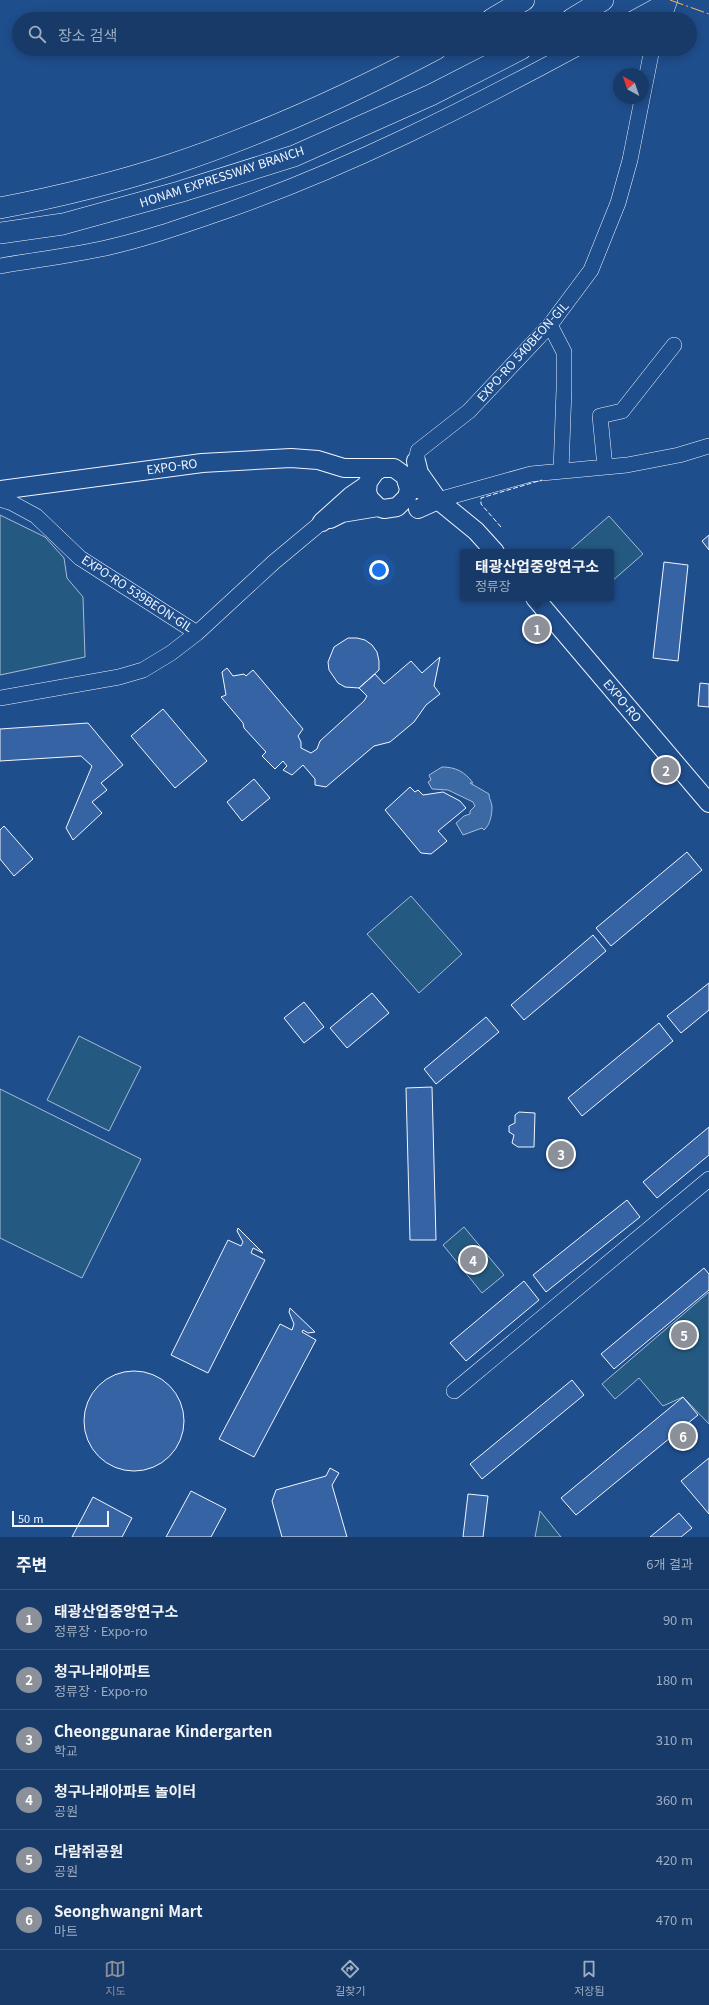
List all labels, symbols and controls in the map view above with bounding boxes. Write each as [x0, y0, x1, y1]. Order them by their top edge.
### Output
search box [12, 12, 697, 56]
icon: search [26, 23, 48, 45]
text: 장소 검색 [58, 24, 117, 45]
north arrow [613, 68, 649, 104]
street label: HONAM EXPRESSWAY BRANCH [137, 141, 306, 210]
street label: EXPO-RO 540BEON-GIL [472, 297, 572, 405]
street label: EXPO-RO [145, 454, 198, 477]
popup [460, 549, 614, 601]
street label: EXPO-RO 539BEON-GIL [79, 550, 197, 635]
text: 태광산업중앙연구소 [475, 555, 599, 576]
your location [369, 560, 389, 580]
text: 정류장 [475, 576, 511, 595]
pin: 1 [524, 614, 550, 644]
street label: EXPO-RO [600, 675, 646, 725]
pin: 2 [653, 755, 679, 785]
pin: 3 [548, 1139, 574, 1169]
pin: 4 [460, 1245, 486, 1275]
pin: 5 [671, 1320, 697, 1350]
pin: 6 [670, 1421, 696, 1451]
scale bar [12, 1509, 109, 1528]
text: 50 m [18, 1510, 43, 1526]
text: 주변 [16, 1551, 47, 1576]
text: 6개 결과 [646, 1554, 693, 1573]
text: 태광산업중앙연구소 [54, 1600, 178, 1621]
text: 1 [25, 1610, 33, 1629]
text: 90 m [663, 1610, 693, 1629]
text: 정류장 · Expo-ro [54, 1621, 148, 1640]
text: 청구나래아파트 [54, 1660, 151, 1681]
text: 2 [25, 1670, 33, 1689]
text: 180 m [656, 1670, 693, 1689]
text: 정류장 · Expo-ro [54, 1681, 148, 1700]
text: Cheonggunarae Kindergarten [54, 1720, 272, 1741]
text: 3 [25, 1730, 33, 1749]
text: 310 m [656, 1730, 693, 1749]
text: 학교 [54, 1741, 78, 1760]
text: 청구나래아파트 놀이터 [54, 1780, 196, 1801]
text: 4 [25, 1790, 33, 1809]
text: 360 m [656, 1790, 693, 1809]
text: 공원 [54, 1801, 78, 1820]
text: 다람쥐공원 [54, 1840, 123, 1861]
text: 5 [25, 1850, 33, 1869]
text: 420 m [656, 1850, 693, 1869]
text: 공원 [54, 1861, 78, 1880]
text: Seonghwangni Mart [54, 1900, 203, 1921]
text: 6 [25, 1910, 33, 1929]
text: 470 m [656, 1910, 693, 1929]
text: 마트 [54, 1921, 78, 1940]
tab: 지도 [104, 1958, 126, 1998]
tab: 길찾기 [335, 1958, 366, 1998]
tab: 저장됨 [574, 1958, 605, 1998]

